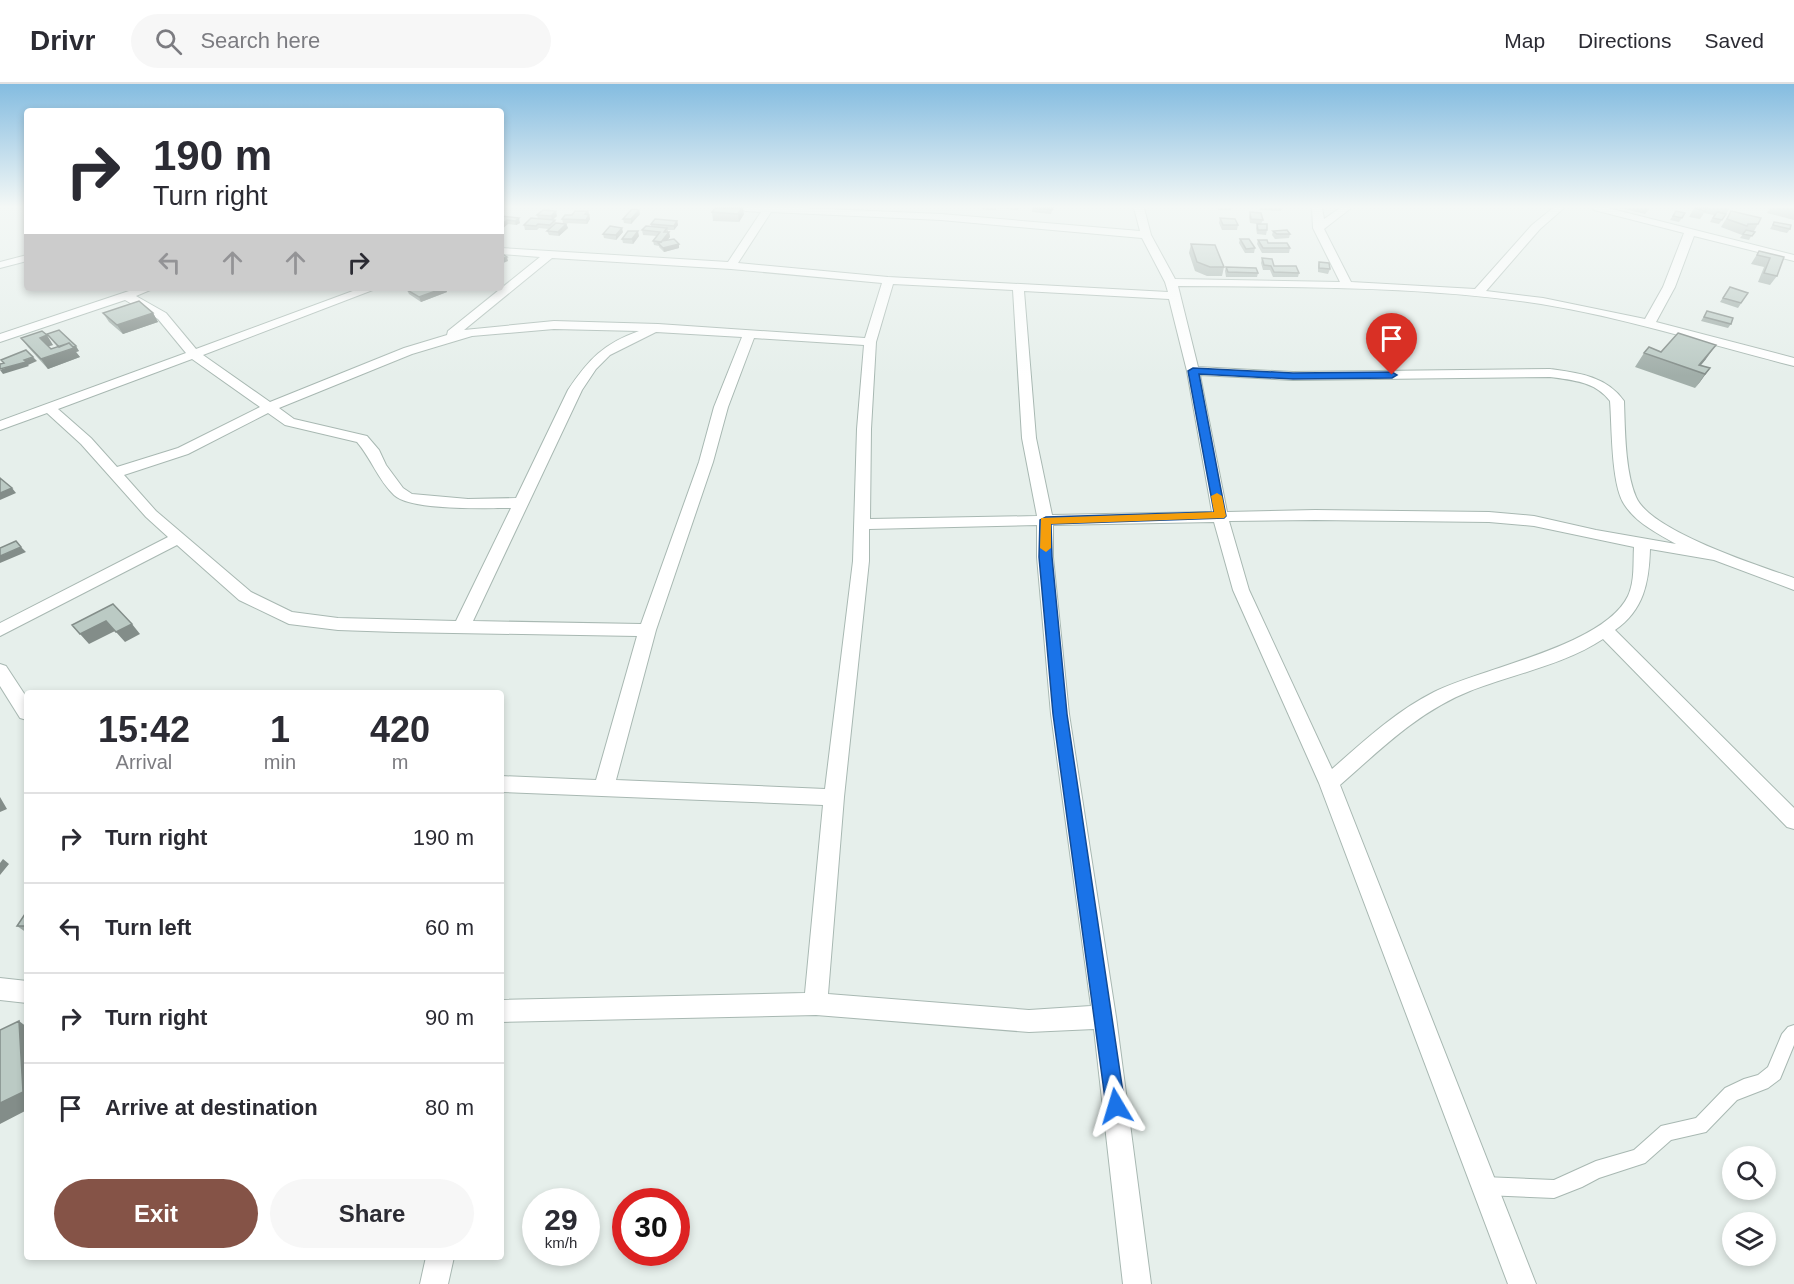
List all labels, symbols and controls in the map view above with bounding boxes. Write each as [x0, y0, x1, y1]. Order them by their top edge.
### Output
search box [131, 14, 551, 68]
text: Drivr [30, 25, 95, 56]
icon: search [152, 25, 185, 58]
text: Search here [200, 28, 320, 53]
text: Map [1504, 29, 1545, 52]
text: Directions [1578, 29, 1671, 52]
text: Saved [1704, 29, 1764, 52]
icon: right [54, 132, 132, 210]
text: 190 m [153, 132, 272, 179]
text: Turn right [153, 181, 268, 211]
icon: left [153, 246, 186, 279]
icon: ahead [216, 246, 249, 279]
icon: ahead [279, 246, 312, 279]
icon: right [342, 246, 375, 279]
pin [1366, 313, 1417, 375]
icon: arrive [1375, 322, 1408, 355]
text: 15:42 [98, 709, 190, 750]
text: 1 [270, 709, 290, 750]
text: 420 [370, 709, 430, 750]
text: Arrival [116, 751, 172, 773]
text: min [264, 751, 296, 773]
text: m [392, 751, 408, 773]
icon: right [54, 822, 87, 855]
text: Turn right [105, 825, 207, 850]
text: 190 m [413, 825, 474, 850]
icon: left [54, 912, 87, 945]
text: Turn left [105, 915, 191, 940]
text: 60 m [425, 915, 474, 940]
icon: right [54, 1002, 87, 1035]
text: Turn right [105, 1005, 207, 1030]
text: 90 m [425, 1005, 474, 1030]
position arrow [1084, 1074, 1148, 1138]
icon: arrive [54, 1092, 87, 1125]
text: Arrive at destination [105, 1095, 318, 1120]
text: 80 m [425, 1095, 474, 1120]
map controls [1722, 1146, 1776, 1266]
button: search [1722, 1146, 1776, 1200]
button: Exit [54, 1179, 258, 1248]
button: Share [270, 1179, 474, 1248]
speed limit sign: 30 [612, 1188, 690, 1266]
text: 29 [544, 1203, 578, 1236]
button: layers [1722, 1212, 1776, 1266]
text: km/h [545, 1234, 577, 1251]

